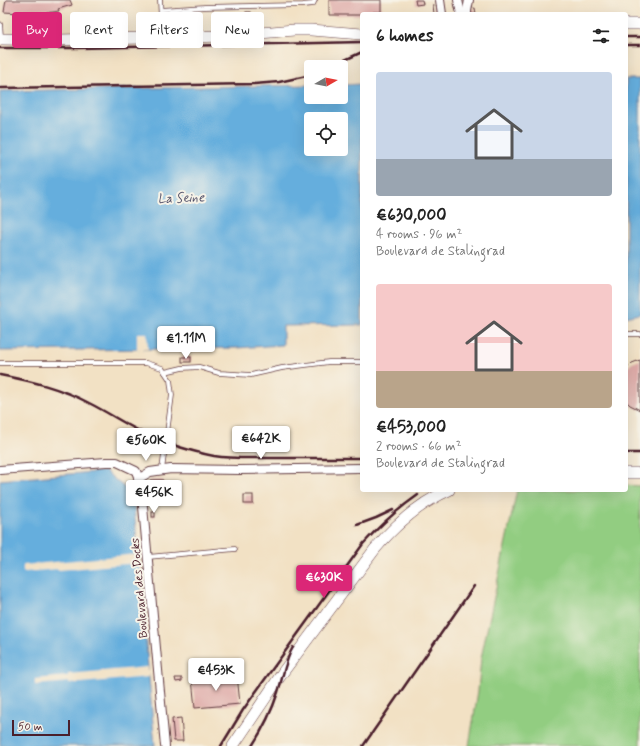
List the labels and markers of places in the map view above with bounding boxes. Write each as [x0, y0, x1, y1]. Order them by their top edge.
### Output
pin: €1.11M [153, 326, 219, 360]
pin: €642K [233, 426, 289, 460]
pin: €560K [118, 428, 174, 462]
pin: €456K [126, 480, 182, 514]
pin: €630K [296, 565, 352, 599]
pin: €453K [188, 658, 244, 692]

